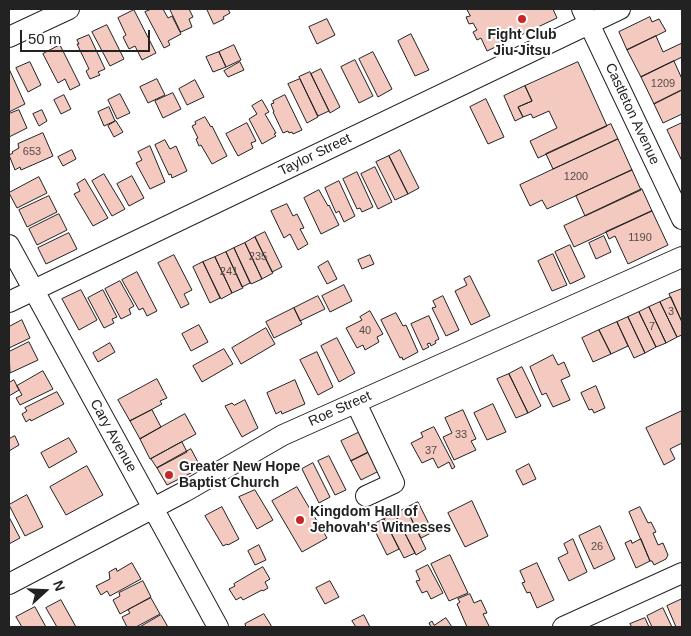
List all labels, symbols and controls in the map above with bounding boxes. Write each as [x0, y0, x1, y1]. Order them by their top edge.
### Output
marker: Fight Club Jiu-Jitsu [516, 13, 528, 25]
scale bar [22, 20, 152, 52]
place label: Fight Club Jiu-Jitsu [487, 27, 557, 59]
text: 50 m [28, 30, 61, 47]
street label: Castleton Avenue [601, 60, 663, 168]
house number: 1209 [651, 77, 675, 91]
street label: Taylor Street [276, 130, 354, 180]
house number: 653 [23, 145, 41, 159]
house number: 1200 [564, 170, 588, 184]
house number: 1190 [628, 231, 652, 245]
house number: 235 [249, 250, 267, 264]
house number: 241 [220, 265, 238, 279]
house number: 3 [668, 305, 674, 319]
house number: 7 [649, 320, 655, 334]
house number: 40 [359, 324, 371, 338]
street label: Roe Street [306, 388, 374, 430]
street label: Cary Avenue [86, 397, 140, 475]
house number: 33 [455, 428, 467, 442]
house number: 37 [425, 444, 437, 458]
place label: Greater New Hope Baptist Church [179, 459, 300, 492]
marker: Greater New Hope Baptist Church [163, 469, 175, 481]
place label: Kingdom Hall of Jehovah's Witnesses [310, 504, 451, 536]
marker: Kingdom Hall of Jehovah's Witnesses [294, 514, 306, 526]
house number: 26 [591, 540, 603, 554]
north arrow [20, 566, 70, 616]
text: N [50, 578, 68, 593]

